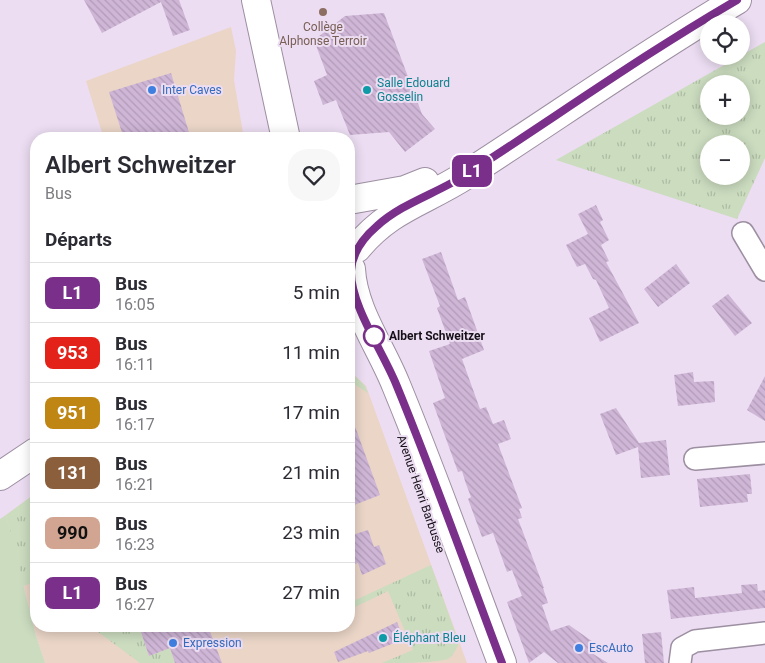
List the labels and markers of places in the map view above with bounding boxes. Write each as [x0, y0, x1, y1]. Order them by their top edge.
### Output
marker: Collège Alphonse Terroir [317, 6, 329, 18]
place label: Collège Alphonse Terroir [279, 20, 367, 48]
place label: Salle Edouard Gosselin [377, 76, 450, 104]
place label: Inter Caves [162, 83, 222, 97]
marker: Inter Caves [146, 84, 158, 96]
marker: Salle Edouard Gosselin [361, 84, 373, 96]
marker: Albert Schweitzer [363, 325, 385, 347]
place label: Albert Schweitzer [389, 329, 486, 343]
place label: Éléphant Bleu [393, 630, 466, 645]
marker: Éléphant Bleu [377, 632, 389, 644]
place label: Expression [183, 636, 242, 650]
marker: Expression [167, 637, 179, 649]
place label: EscAuto [589, 641, 633, 655]
marker: EscAuto [573, 642, 585, 654]

